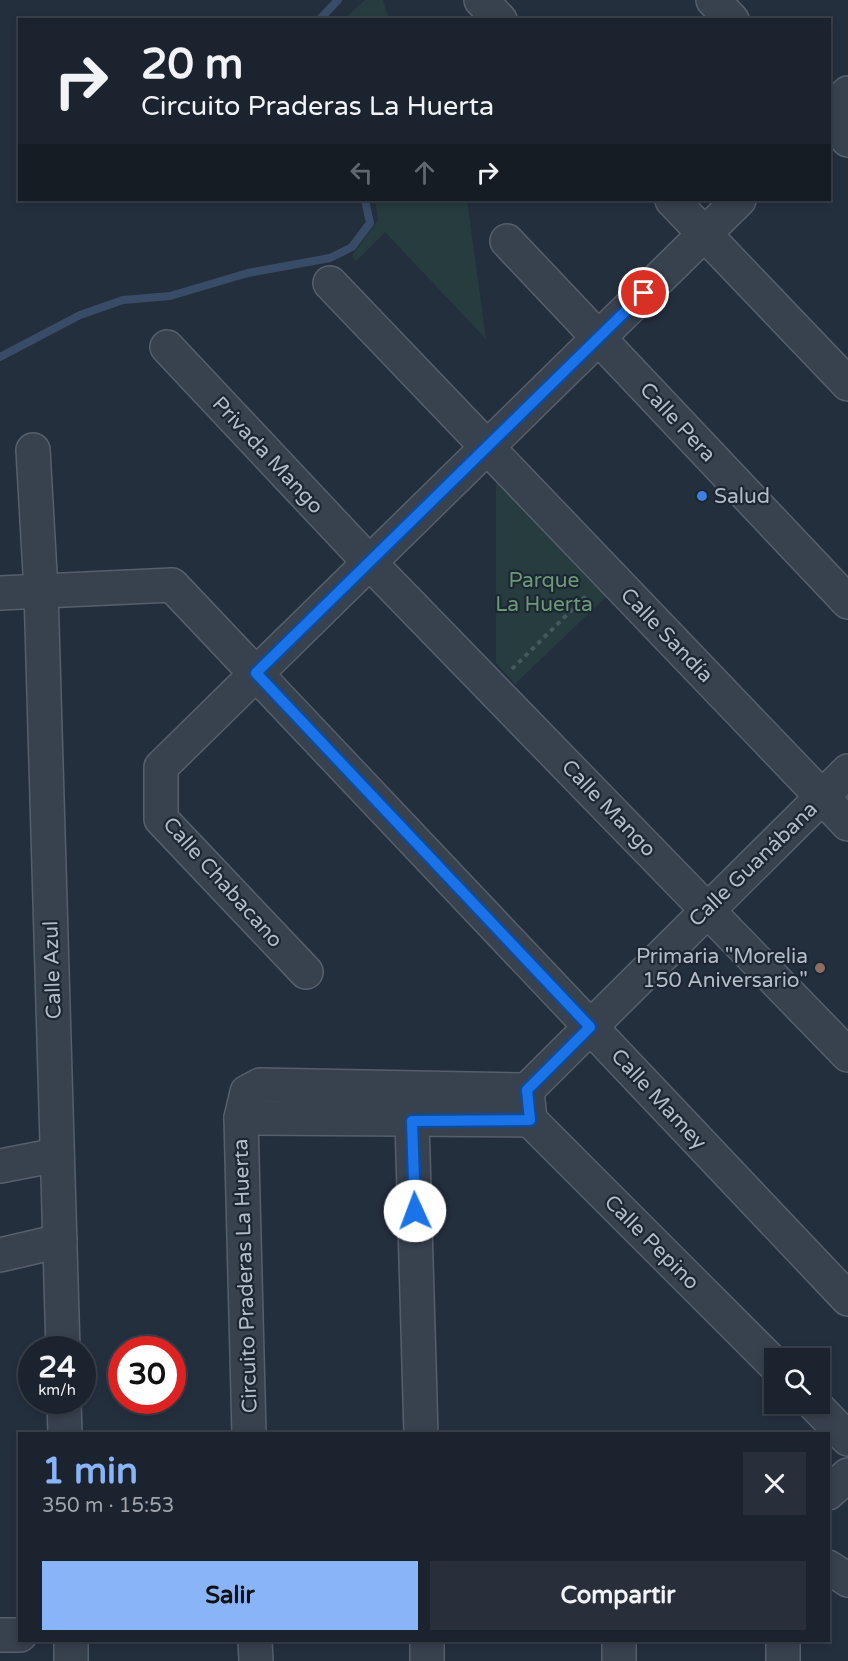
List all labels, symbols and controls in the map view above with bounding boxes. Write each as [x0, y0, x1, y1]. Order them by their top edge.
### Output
text: 20 m [141, 39, 243, 90]
icon: right [42, 42, 120, 120]
text: Circuito Praderas La Huerta [141, 90, 494, 123]
icon: left [345, 156, 378, 189]
icon: ahead [408, 156, 441, 189]
icon: right [471, 156, 504, 189]
pin [618, 267, 669, 318]
icon: arrive [627, 276, 660, 309]
street label: Calle Pera [634, 377, 721, 467]
street label: Privada Mango [207, 391, 328, 519]
place label: Salud [714, 484, 770, 509]
marker: Salud [695, 489, 709, 503]
park label: Parque La Huerta [495, 568, 593, 617]
street label: Calle Sandía [615, 583, 718, 688]
street label: Calle Mango [556, 755, 661, 862]
street label: Calle Guanábana [684, 797, 823, 932]
street label: Calle Chabacano [157, 812, 288, 953]
street label: Calle Azul [38, 920, 67, 1020]
place label: Primaria "Morelia 150 Aniversario" [636, 944, 808, 993]
marker: Primaria "Morelia 150 Aniversario" [813, 961, 827, 975]
street label: Calle Mamey [606, 1044, 712, 1155]
street label: Circuito Praderas La Huerta [228, 1138, 263, 1414]
position arrow [383, 1179, 447, 1243]
street label: Calle Pepino [599, 1190, 704, 1295]
speed limit sign: 30 [108, 1336, 186, 1414]
map controls [764, 1348, 830, 1414]
button: search [764, 1348, 830, 1414]
text: 24 [38, 1349, 76, 1386]
text: km/h [38, 1381, 76, 1399]
text: 1 min [42, 1450, 138, 1493]
button: close [743, 1452, 806, 1515]
text: 350 m · 15:53 [42, 1494, 174, 1518]
button: Salir [42, 1561, 418, 1630]
button: Compartir [430, 1561, 806, 1630]

